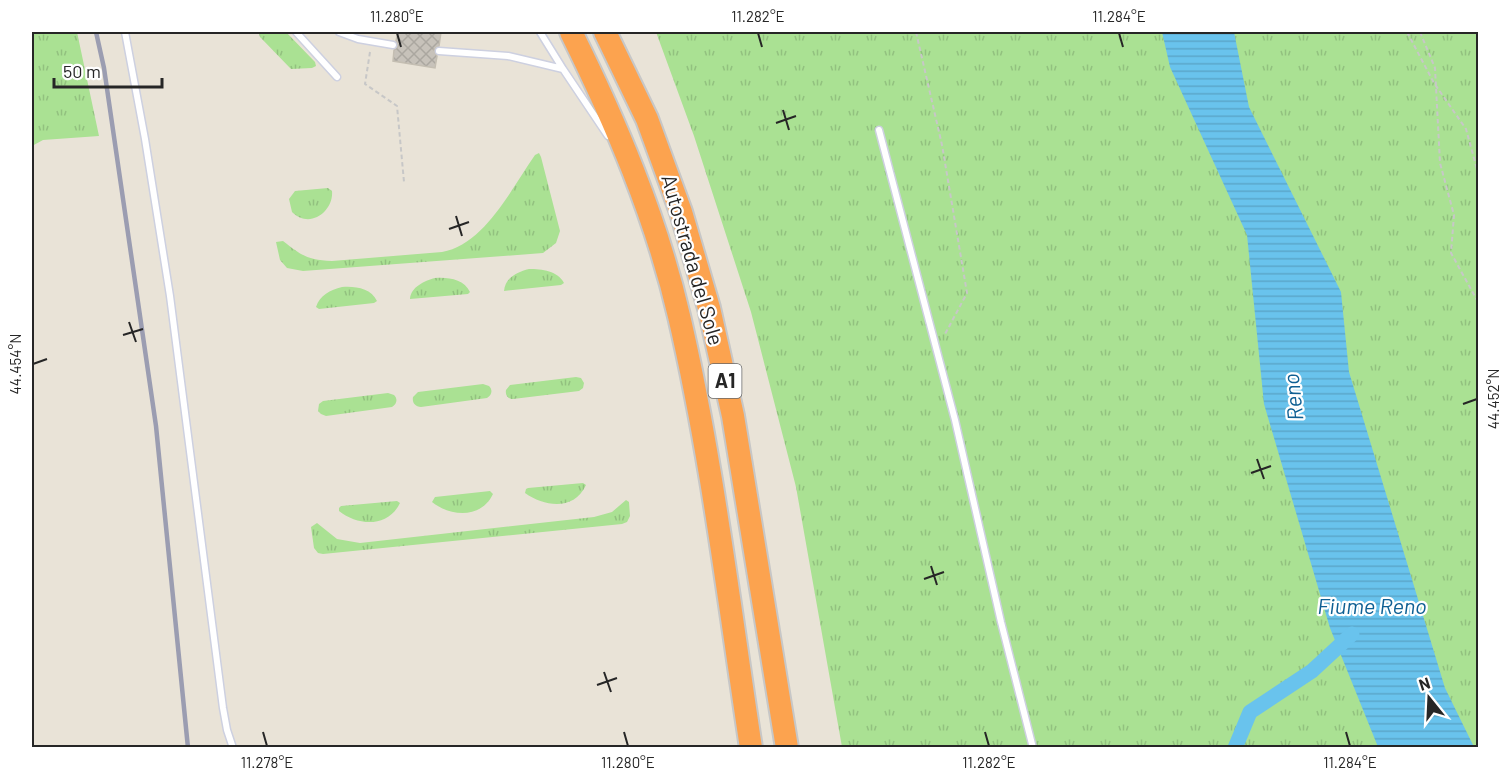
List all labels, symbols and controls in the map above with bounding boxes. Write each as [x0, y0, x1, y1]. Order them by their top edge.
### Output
text: 11.280°E [370, 7, 424, 25]
text: 11.282°E [731, 7, 785, 25]
text: 11.284°E [1092, 7, 1146, 25]
scale bar [54, 51, 162, 89]
text: 50 m [63, 60, 101, 82]
street label: Autostrada del Sole [657, 171, 730, 348]
text: 44.454°N [6, 334, 24, 394]
road number: A1 [708, 364, 742, 398]
text: 44.452°N [1484, 369, 1502, 429]
water label: Reno [1277, 372, 1307, 422]
water label: Fiume Reno [1317, 592, 1427, 618]
north arrow [1399, 668, 1459, 728]
text: N [1416, 673, 1432, 694]
text: 11.278°E [241, 753, 293, 771]
text: 11.280°E [601, 753, 655, 771]
text: 11.282°E [962, 753, 1016, 771]
text: 11.284°E [1323, 753, 1377, 771]

